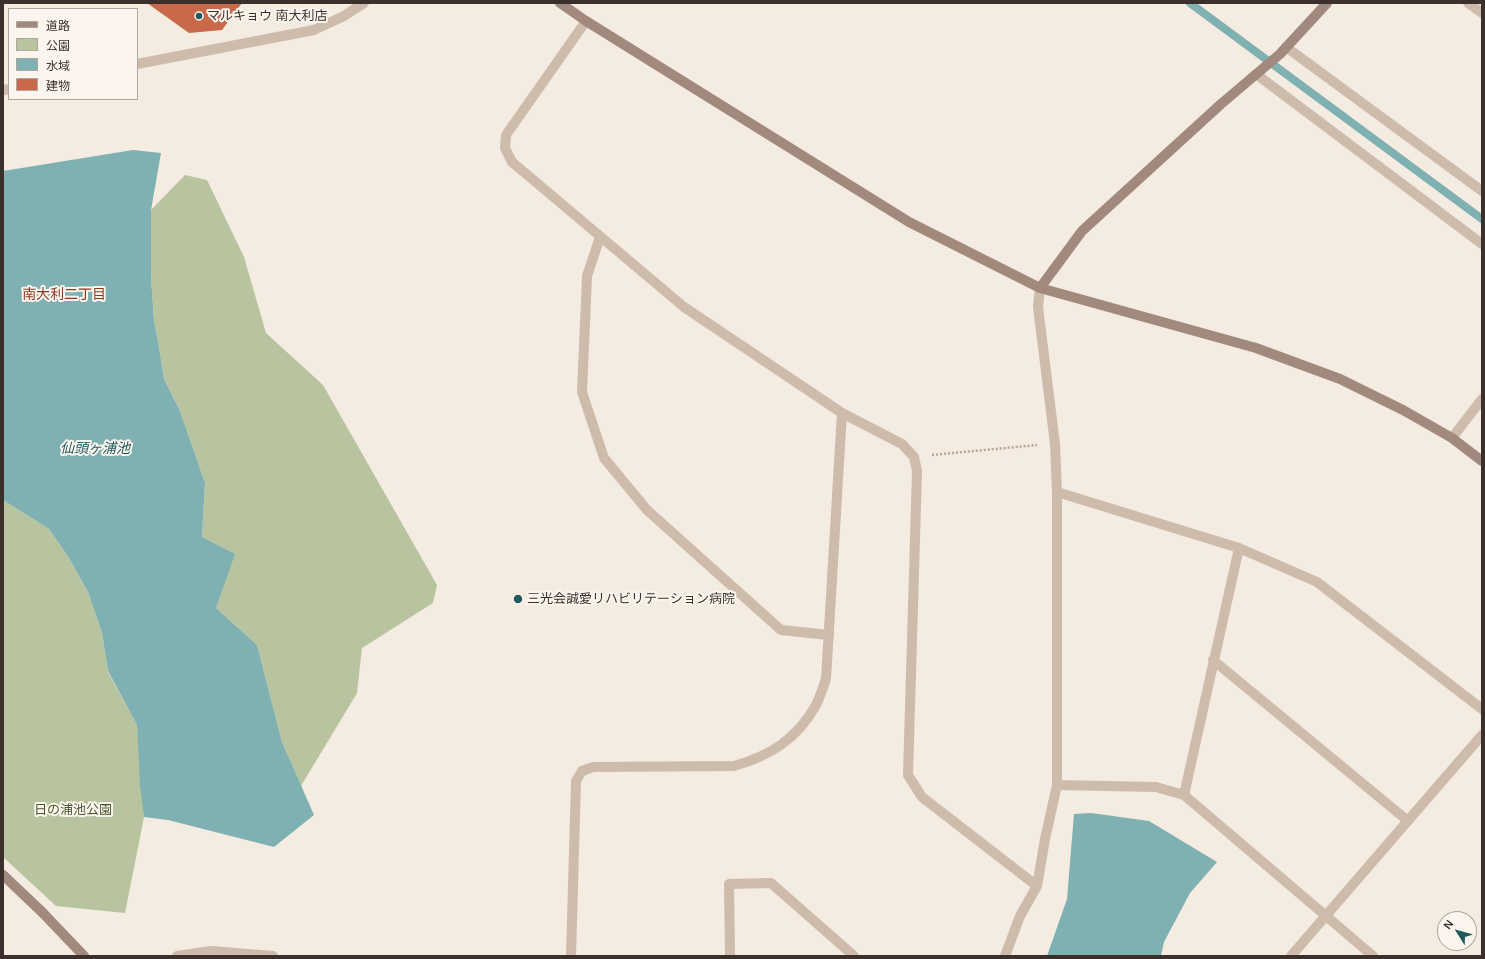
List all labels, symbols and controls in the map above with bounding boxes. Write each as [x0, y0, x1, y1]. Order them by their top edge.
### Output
legend [8, 8, 138, 100]
place label: マルキョウ 南大利店 [207, 8, 328, 24]
marker: マルキョウ 南大利店 [194, 11, 204, 21]
text: 道路 [46, 19, 70, 33]
text: 公園 [46, 39, 70, 53]
text: 水域 [46, 59, 70, 73]
text: 建物 [46, 79, 70, 93]
district label: 南大利二丁目 [22, 287, 106, 303]
water label: 仙頭ヶ浦池 [60, 441, 130, 457]
place label: 三光会誠愛リハビリテーション病院 [527, 591, 735, 607]
marker: 三光会誠愛リハビリテーション病院 [512, 593, 524, 605]
park label: 日の浦池公園 [34, 802, 112, 818]
north arrow [1437, 911, 1477, 951]
text: N [1441, 918, 1455, 931]

